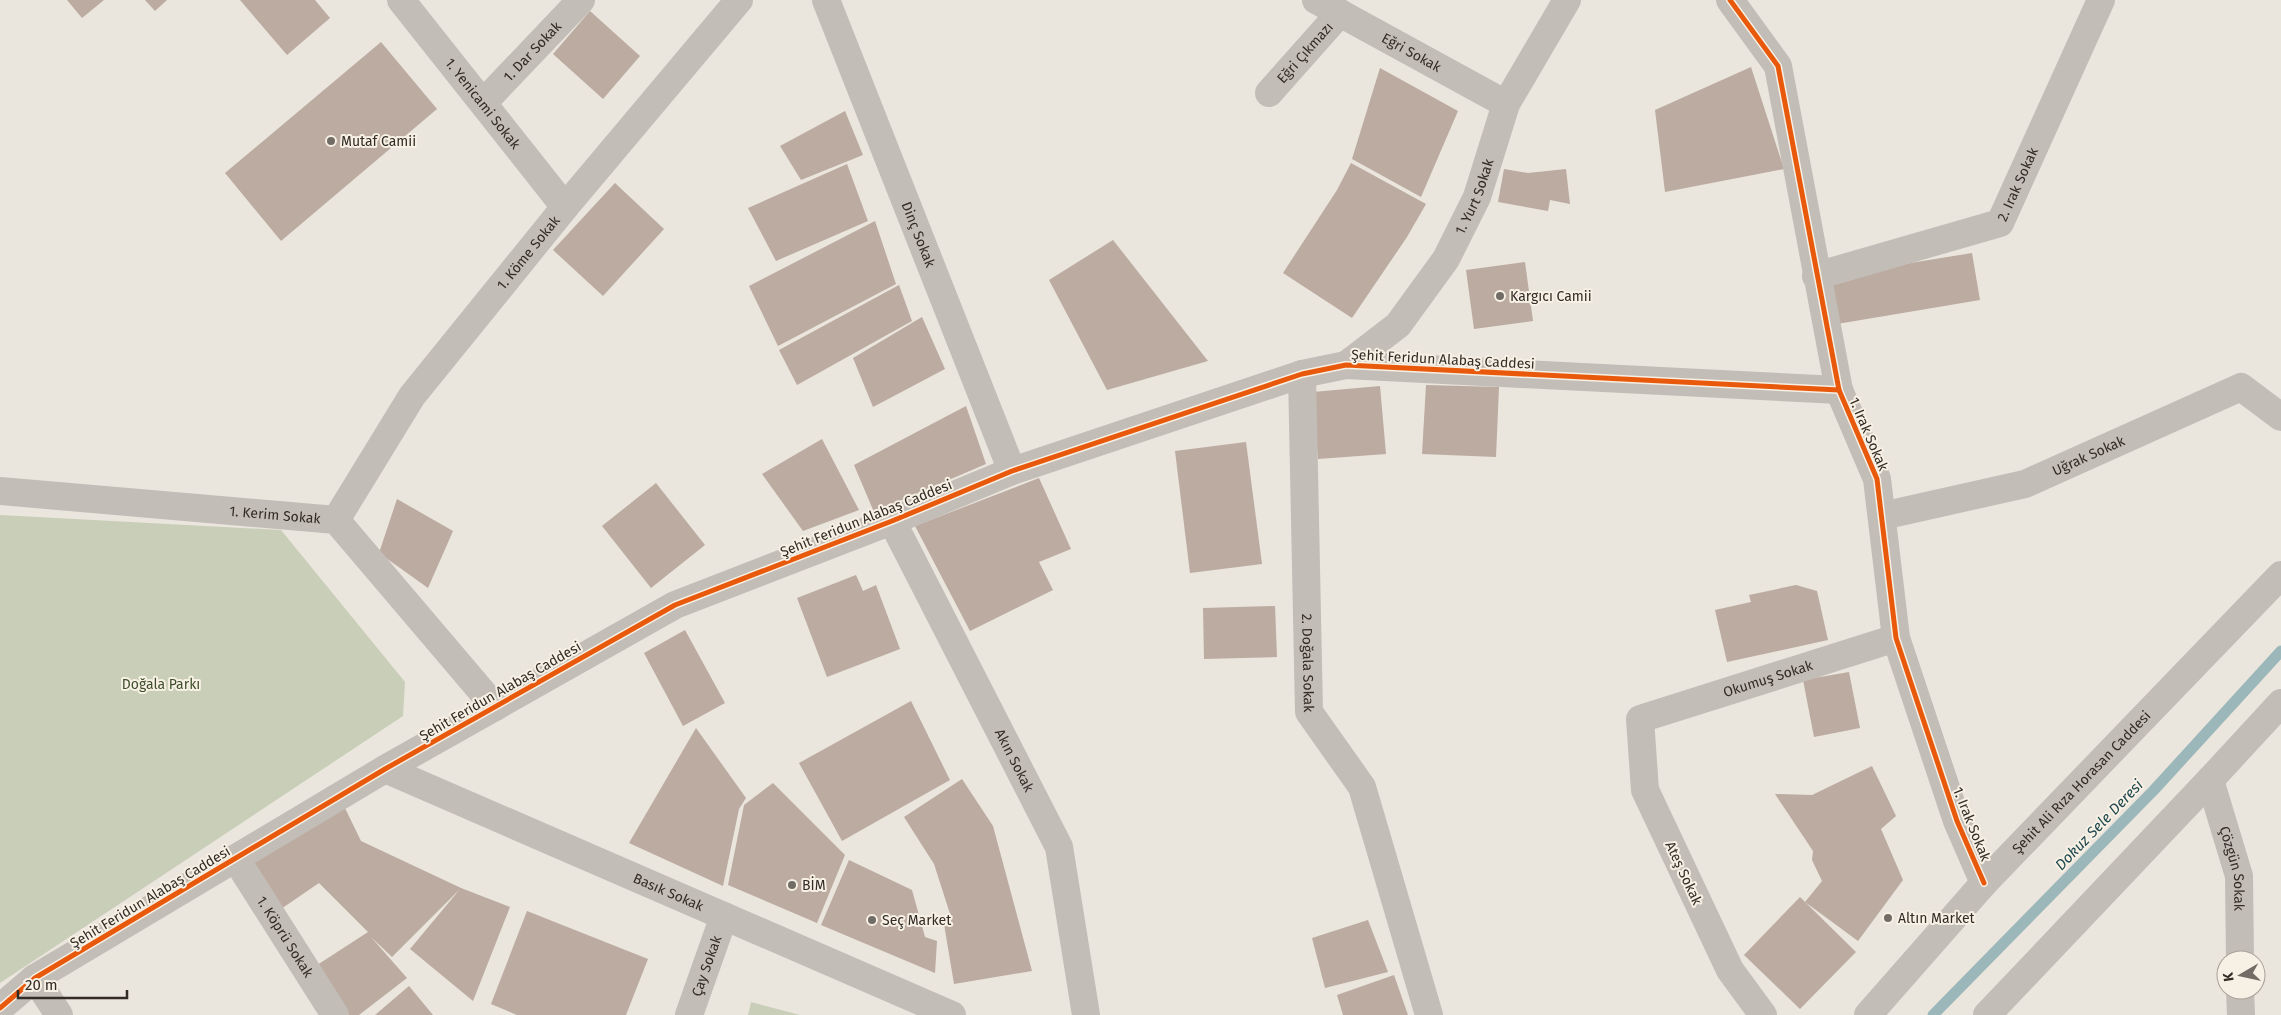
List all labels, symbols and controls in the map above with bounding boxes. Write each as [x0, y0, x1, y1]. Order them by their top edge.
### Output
street label: 1. Dar Sokak [500, 17, 566, 85]
street label: Eğri Çıkmazı [1274, 19, 1337, 87]
street label: Eğri Sokak [1379, 30, 1445, 76]
street label: 1. Yenicami Sokak [441, 55, 524, 153]
place label: Mutaf Camii [341, 133, 416, 150]
marker: Mutaf Camii [325, 135, 337, 147]
street label: 2. Irak Sokak [1994, 144, 2042, 224]
street label: 1. Yurt Sokak [1452, 156, 1498, 237]
street label: Dinç Sokak [897, 199, 939, 271]
street label: 1. Köme Sokak [493, 212, 564, 293]
place label: Kargıcı Camii [1510, 288, 1592, 305]
marker: Kargıcı Camii [1494, 290, 1506, 302]
street label: Şehit Feridun Alabaş Caddesi [1351, 346, 1535, 373]
street label: 1. Irak Sokak [1845, 395, 1892, 474]
street label: Uğrak Sokak [2050, 432, 2128, 480]
street label: Şehit Feridun Alabaş Caddesi [778, 476, 955, 561]
street label: 1. Kerim Sokak [229, 503, 322, 528]
street label: 2. Doğala Sokak [1298, 613, 1317, 713]
street label: Şehit Feridun Alabaş Caddesi [416, 638, 584, 745]
street label: Okumuş Sokak [1721, 657, 1816, 701]
park label: Doğala Parkı [122, 676, 200, 693]
street label: Şehit Ali Rıza Horasan Caddesi [2009, 707, 2155, 857]
street label: Akın Sokak [991, 726, 1038, 796]
water label: Dokuz Sele Deresi [2051, 776, 2147, 874]
street label: 1. Irak Sokak [1949, 785, 1994, 864]
street label: Çözgün Sokak [2215, 824, 2247, 912]
street label: Ateş Sokak [1661, 839, 1706, 909]
street label: Şehit Feridun Alabaş Caddesi [67, 843, 233, 952]
street label: Basık Sokak [630, 870, 707, 915]
place label: BİM [802, 876, 826, 894]
marker: BİM [786, 879, 798, 891]
street label: 1. Köprü Sokak [253, 893, 317, 981]
place label: Altın Market [1898, 910, 1976, 927]
place label: Seç Market [882, 912, 952, 929]
marker: Altın Market [1882, 912, 1894, 924]
marker: Seç Market [866, 914, 878, 926]
street label: Çay Sokak [688, 933, 726, 999]
north arrow [2216, 950, 2266, 1000]
scale bar [18, 968, 126, 1000]
text: K [2219, 970, 2238, 983]
text: 20 m [25, 976, 58, 994]

